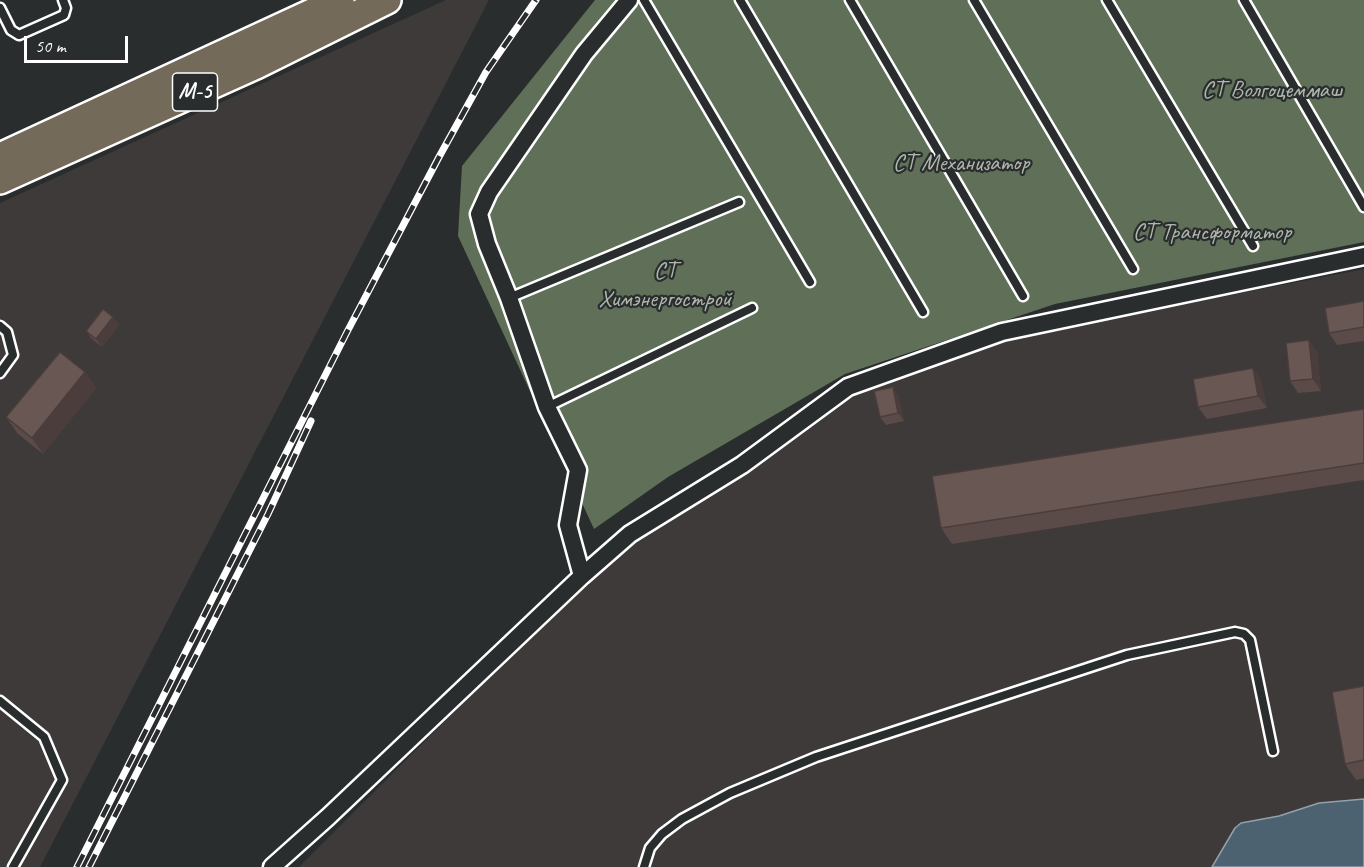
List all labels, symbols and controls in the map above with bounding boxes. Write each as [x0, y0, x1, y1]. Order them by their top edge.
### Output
scale bar [27, 24, 130, 62]
text: 50 m [35, 35, 66, 57]
road number: М-5 [172, 73, 218, 111]
park label: СТ Волгоцеммаш [1202, 77, 1342, 105]
park label: СТ Механизатор [893, 150, 1029, 178]
park label: СТ Трансформатор [1133, 219, 1291, 247]
park label: СТ Химэнергострой [599, 258, 731, 314]

